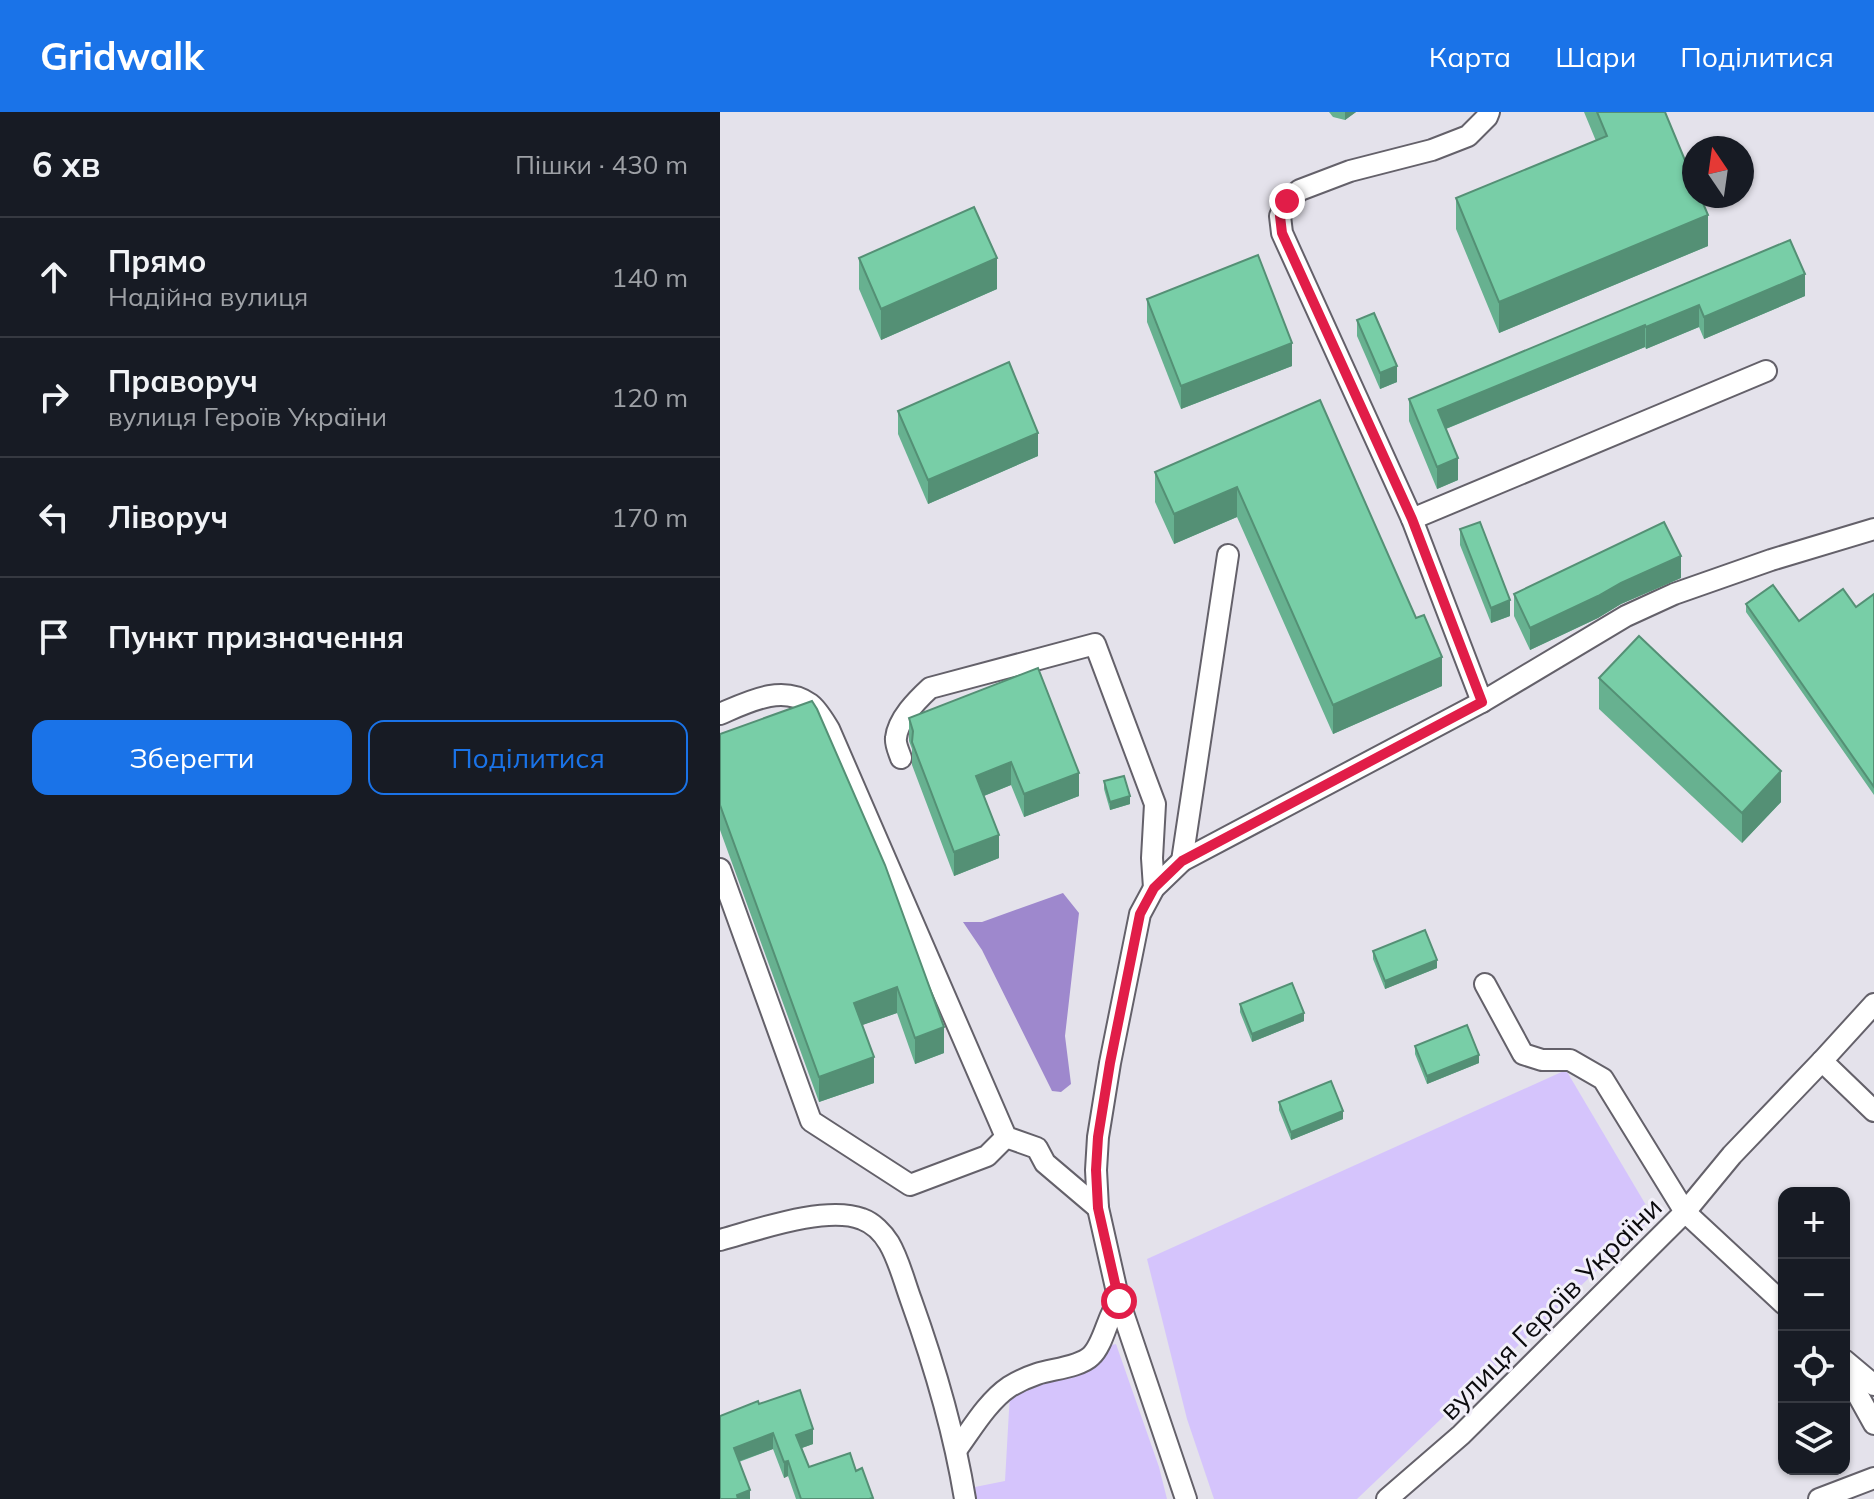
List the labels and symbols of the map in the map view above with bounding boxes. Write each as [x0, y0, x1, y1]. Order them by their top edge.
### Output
north arrow [1682, 136, 1754, 208]
route end [1269, 183, 1305, 219]
street label: вулиця Героїв України [1431, 1189, 1669, 1427]
route start [1101, 1283, 1137, 1319]

